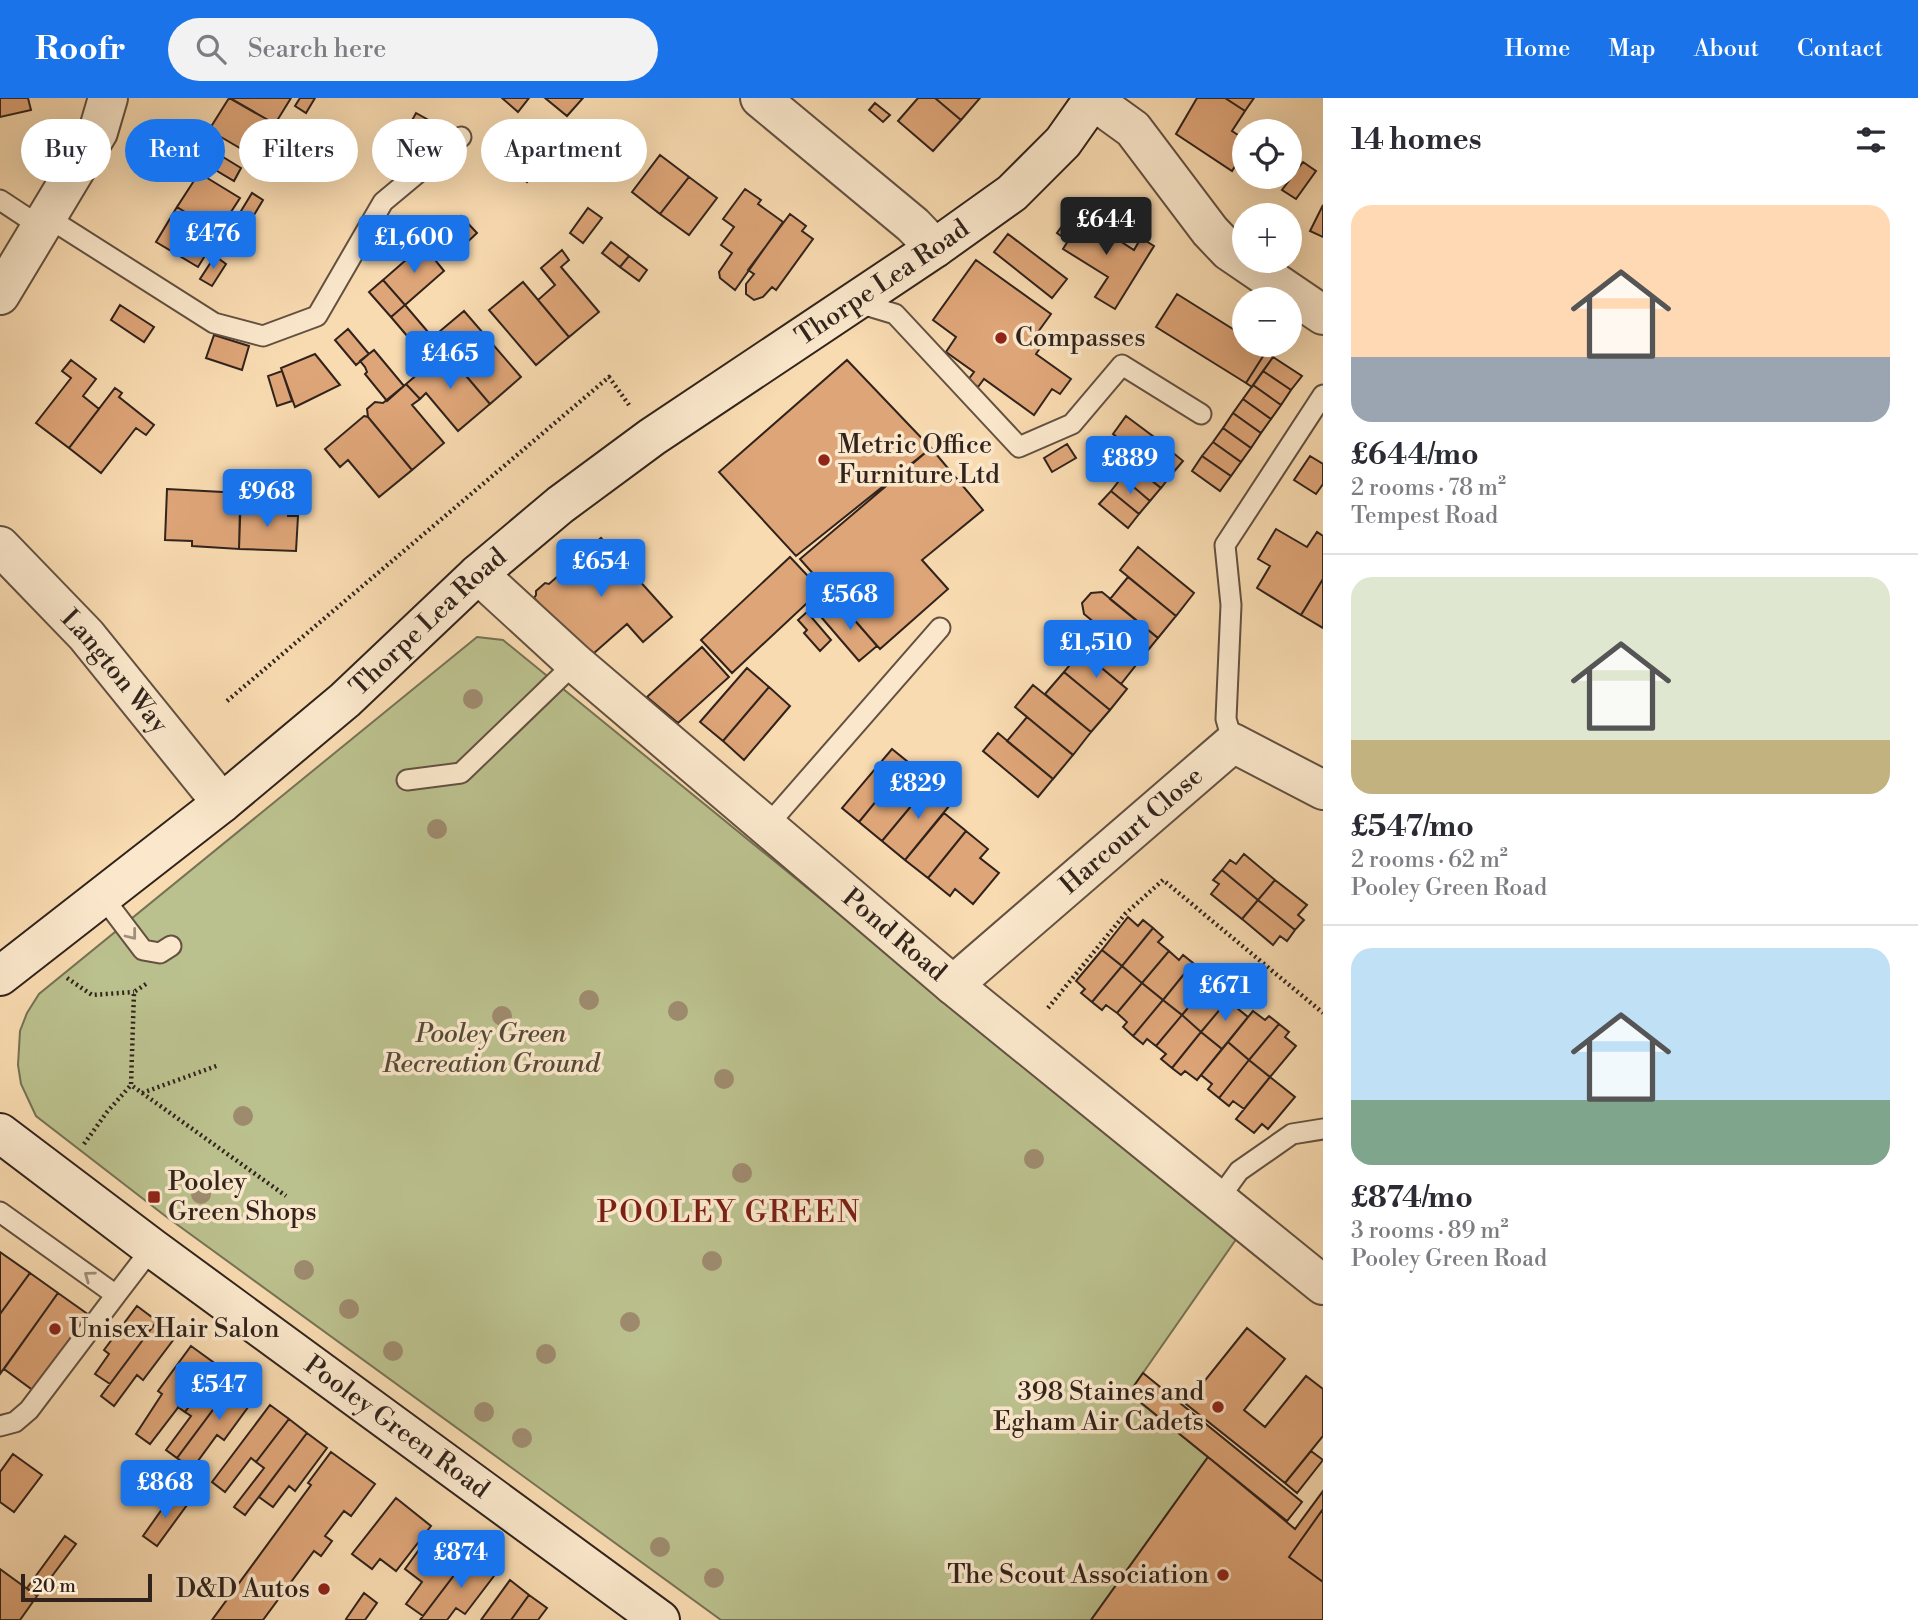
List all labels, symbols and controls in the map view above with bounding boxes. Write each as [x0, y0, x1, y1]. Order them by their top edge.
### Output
search box [168, 18, 658, 81]
text: Roofr [35, 29, 126, 70]
icon: search [192, 30, 230, 68]
text: Search here [248, 33, 386, 65]
text: Home [1505, 34, 1570, 64]
text: Map [1608, 34, 1656, 64]
text: About [1694, 34, 1759, 64]
text: Contact [1797, 34, 1883, 64]
chip: Buy [21, 119, 111, 182]
chip: Rent [125, 119, 225, 182]
chip: Filters [239, 119, 358, 182]
chip: New [372, 119, 467, 182]
chip: Apartment [481, 119, 647, 182]
map controls [1232, 119, 1302, 357]
button: locate [1232, 119, 1302, 189]
text: 14 homes [1351, 121, 1482, 159]
icon: filters [1852, 121, 1890, 159]
pin: £644 [1065, 198, 1147, 257]
button: + [1232, 203, 1302, 273]
text: £644 [1077, 206, 1136, 234]
pin: £476 [172, 212, 254, 271]
street label: Thorpe Lea Road [789, 213, 976, 353]
pin: £1,600 [357, 216, 471, 275]
text: £476 [186, 220, 240, 248]
text: £1,600 [374, 224, 454, 252]
icon: home [1558, 251, 1684, 377]
button: − [1232, 287, 1302, 357]
place label: Compasses [1015, 322, 1146, 354]
marker: Compasses [993, 330, 1009, 346]
pin: £465 [409, 331, 491, 391]
text: £465 [421, 340, 479, 368]
place label: Metric Office Furniture Ltd [838, 429, 1000, 491]
pin: £889 [1089, 436, 1171, 496]
text: £644/mo [1351, 436, 1479, 474]
text: £889 [1102, 445, 1158, 473]
marker: Metric Office Furniture Ltd [816, 452, 832, 468]
pin: £968 [226, 470, 308, 529]
text: 2 rooms · 78 m² [1351, 474, 1506, 502]
text: £968 [239, 478, 295, 506]
text: Tempest Road [1351, 502, 1498, 530]
pin: £654 [560, 540, 642, 599]
street label: Thorpe Lea Road [343, 541, 513, 703]
text: £654 [572, 548, 630, 576]
pin: £568 [809, 573, 891, 632]
text: £568 [822, 581, 878, 609]
street label: Langton Way [54, 603, 175, 740]
pin: £1,510 [1039, 620, 1153, 680]
icon: home [1558, 623, 1684, 749]
text: £1,510 [1060, 629, 1132, 657]
street label: Harcourt Close [1053, 760, 1210, 901]
pin: £829 [877, 762, 959, 821]
text: £829 [890, 770, 946, 798]
text: £547/mo [1351, 808, 1474, 846]
text: 2 rooms · 62 m² [1351, 846, 1508, 874]
text: Pooley Green Road [1351, 874, 1547, 902]
street label: Pond Road [836, 882, 953, 988]
one-way arrow [123, 927, 136, 940]
pin: £671 [1184, 964, 1266, 1023]
text: £671 [1199, 972, 1251, 1000]
icon: home [1558, 994, 1684, 1120]
park label: Pooley Green Recreation Ground [382, 1018, 601, 1080]
place label: Pooley Green Shops [168, 1166, 317, 1228]
text: £874/mo [1351, 1179, 1473, 1217]
marker: Pooley Green Shops [146, 1189, 162, 1205]
district label: POOLEY GREEN [597, 1194, 861, 1232]
text: 3 rooms · 89 m² [1351, 1217, 1508, 1245]
text: Pooley Green Road [1351, 1245, 1547, 1273]
one-way arrow [84, 1272, 97, 1284]
place label: Unisex Hair Salon [69, 1313, 280, 1345]
marker: Unisex Hair Salon [47, 1321, 63, 1337]
street label: Pooley Green Road [298, 1349, 496, 1506]
pin: £547 [178, 1362, 260, 1422]
text: £547 [191, 1371, 247, 1399]
place label: 398 Staines and Egham Air Cadets [993, 1376, 1204, 1438]
marker: 398 Staines and Egham Air Cadets [1210, 1399, 1226, 1415]
pin: £868 [124, 1460, 206, 1520]
text: £868 [137, 1469, 193, 1497]
pin: £874 [420, 1530, 502, 1590]
text: £874 [434, 1539, 488, 1567]
place label: The Scout Association [947, 1559, 1209, 1591]
marker: The Scout Association [1215, 1567, 1231, 1583]
scale bar [21, 1571, 152, 1603]
place label: D&D Autos [176, 1573, 310, 1605]
text: 20 m [32, 1574, 76, 1598]
marker: D&D Autos [316, 1581, 332, 1597]

